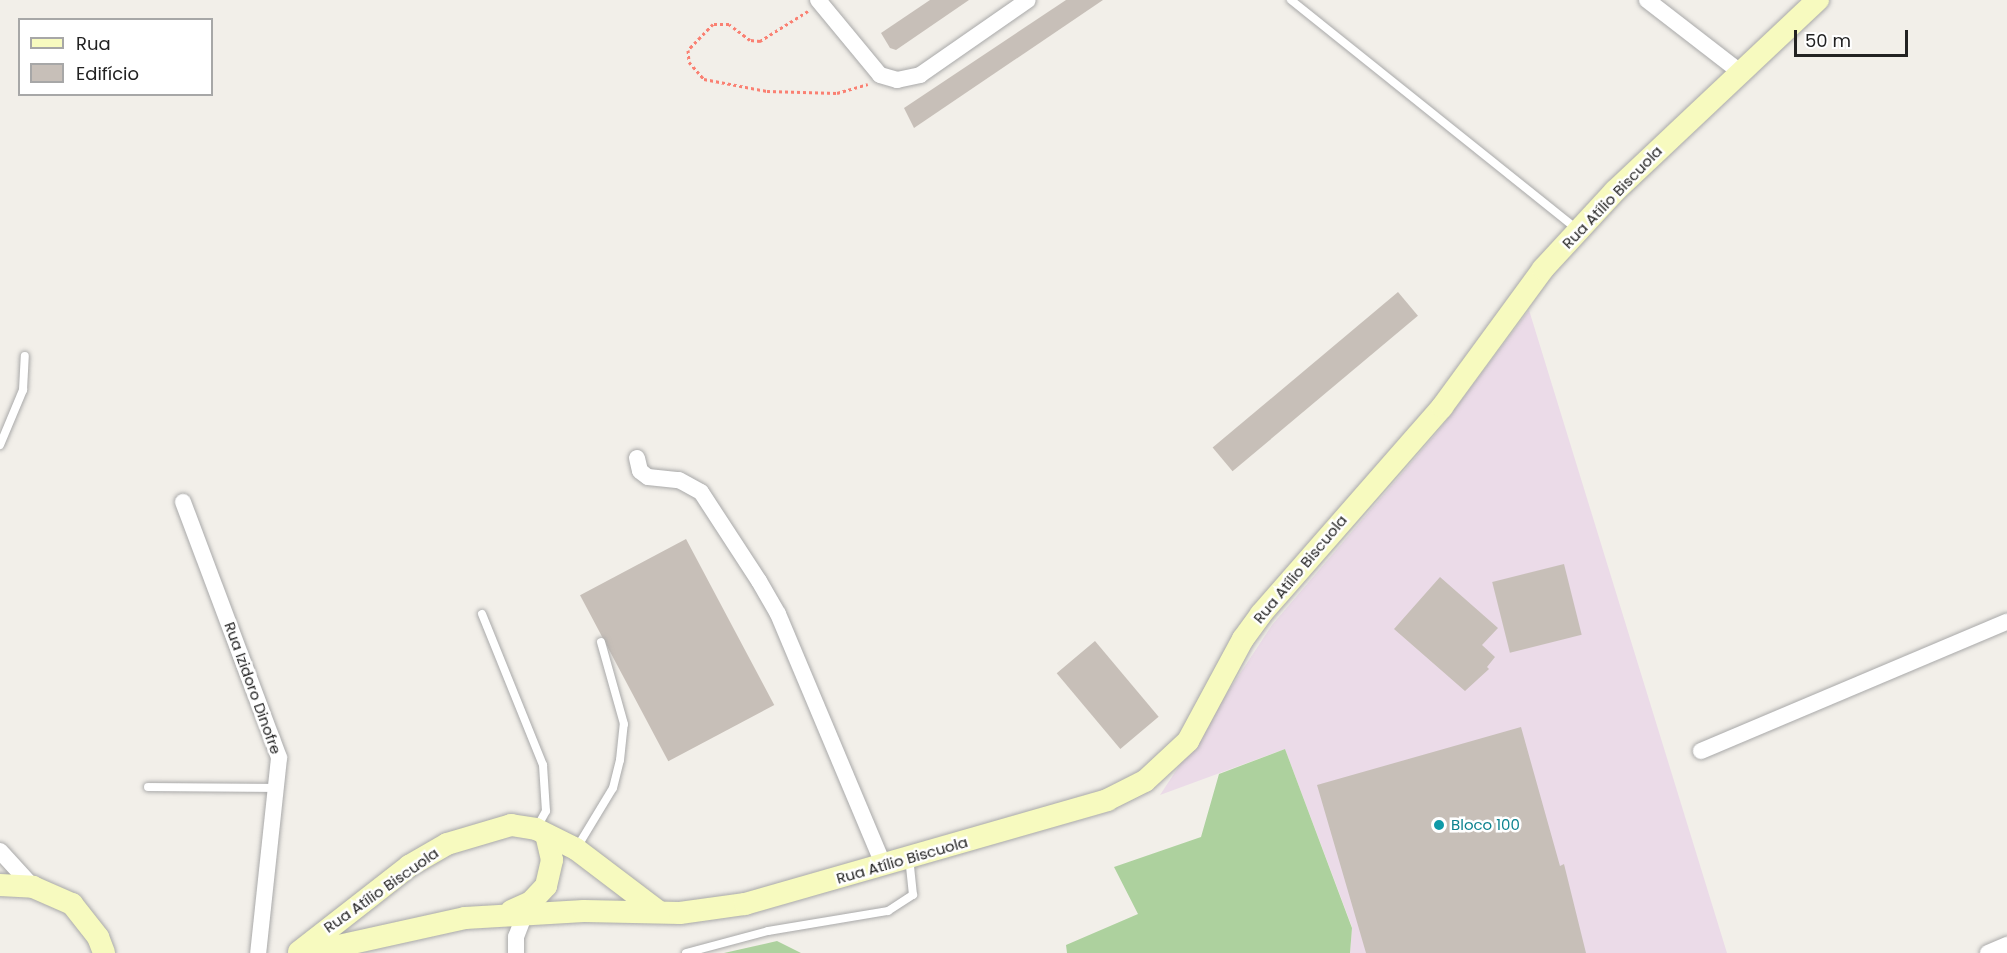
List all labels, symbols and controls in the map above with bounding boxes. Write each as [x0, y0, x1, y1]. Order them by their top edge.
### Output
legend [18, 18, 213, 96]
scale bar [1797, 18, 1911, 56]
text: 50 m [1805, 28, 1851, 53]
text: Rua [76, 31, 111, 56]
text: Edifício [76, 61, 139, 86]
street label: Rua Atílio Biscuola [1558, 142, 1666, 252]
street label: Rua Atílio Biscuola [1249, 511, 1351, 627]
street label: Rua Izidoro Dinofre [221, 619, 285, 757]
place label: Bloco 100 [1451, 816, 1520, 834]
marker: Bloco 100 [1432, 818, 1446, 832]
street label: Rua Atílio Biscuola [834, 833, 970, 887]
street label: Rua Atílio Biscuola [320, 844, 442, 936]

